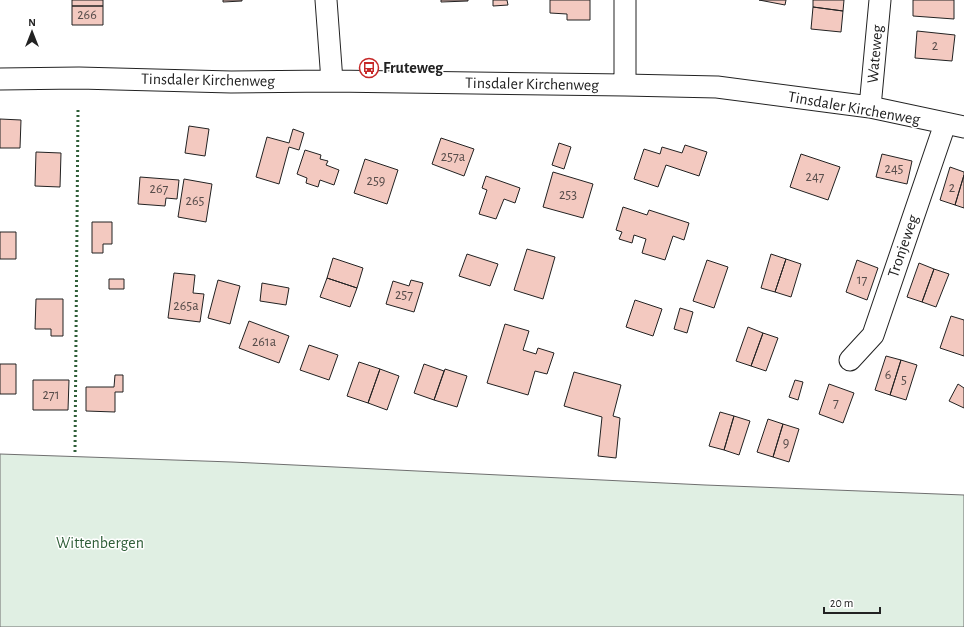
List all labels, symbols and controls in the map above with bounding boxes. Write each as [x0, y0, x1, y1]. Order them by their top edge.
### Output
house number: 266 [77, 8, 97, 22]
north arrow [12, 12, 52, 52]
text: N [28, 17, 36, 28]
street label: Wateweg [864, 24, 886, 84]
house number: 2 [932, 39, 938, 53]
bus stop icon: Fruteweg [358, 57, 380, 79]
place label: Fruteweg [383, 60, 444, 76]
street label: Tinsdaler Kirchenweg [141, 71, 275, 89]
street label: Tinsdaler Kirchenweg [465, 75, 599, 93]
street label: Tinsdaler Kirchenweg [787, 88, 922, 128]
house number: 257a [441, 150, 466, 164]
house number: 245 [885, 162, 904, 176]
house number: 247 [806, 170, 825, 184]
house number: 259 [367, 174, 385, 188]
house number: 2 [949, 181, 955, 195]
house number: 267 [150, 182, 169, 196]
house number: 253 [559, 188, 577, 202]
house number: 265 [186, 194, 205, 208]
street label: Tronjeweg [885, 212, 922, 280]
house number: 17 [857, 273, 867, 287]
house number: 257 [395, 288, 413, 302]
house number: 265a [173, 299, 199, 313]
house number: 261a [252, 335, 277, 349]
house number: 6 [885, 368, 891, 382]
house number: 5 [901, 373, 907, 387]
house number: 271 [42, 388, 60, 402]
house number: 7 [833, 396, 839, 410]
house number: 9 [783, 436, 789, 450]
park label: Wittenbergen [56, 535, 144, 551]
scale bar [824, 589, 880, 615]
text: 20 m [830, 597, 853, 609]

